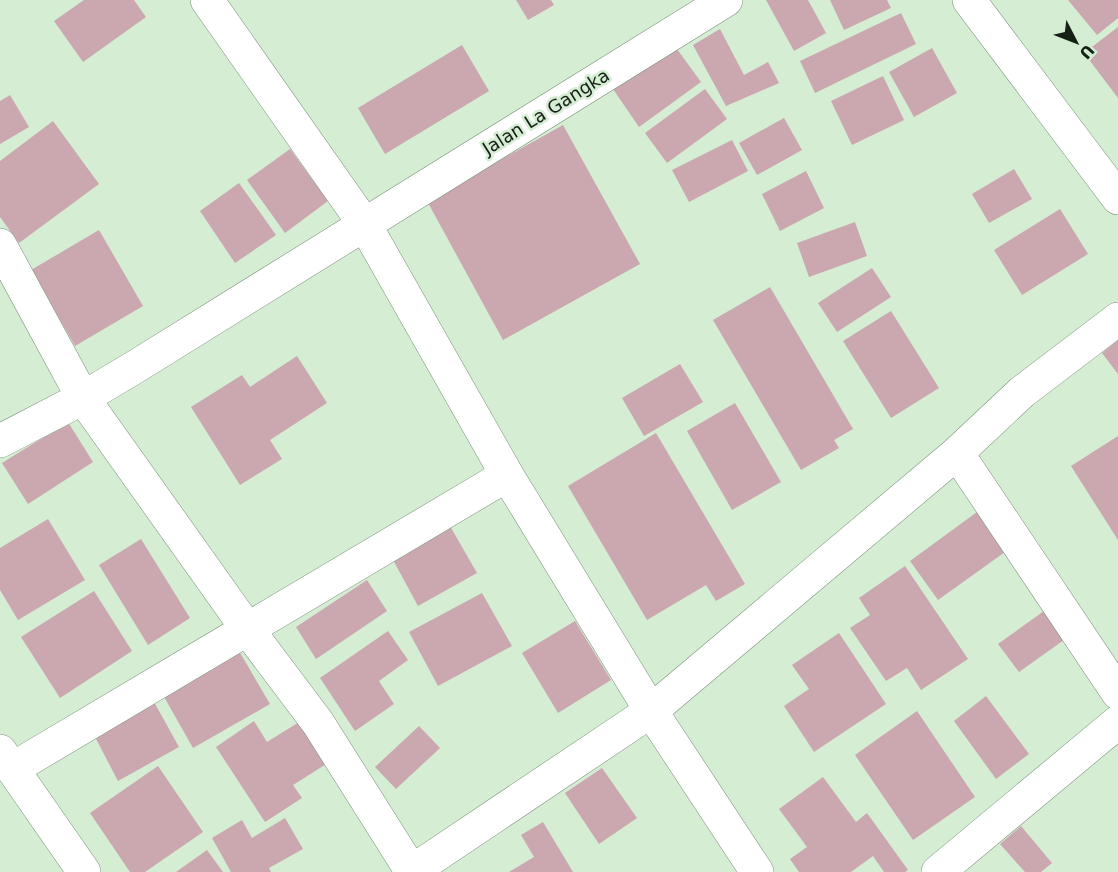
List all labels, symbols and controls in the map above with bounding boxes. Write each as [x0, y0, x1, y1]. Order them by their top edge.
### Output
north arrow [1046, 12, 1106, 72]
text: U [1075, 41, 1098, 63]
street label: Jalan La Gangka [478, 64, 613, 159]

